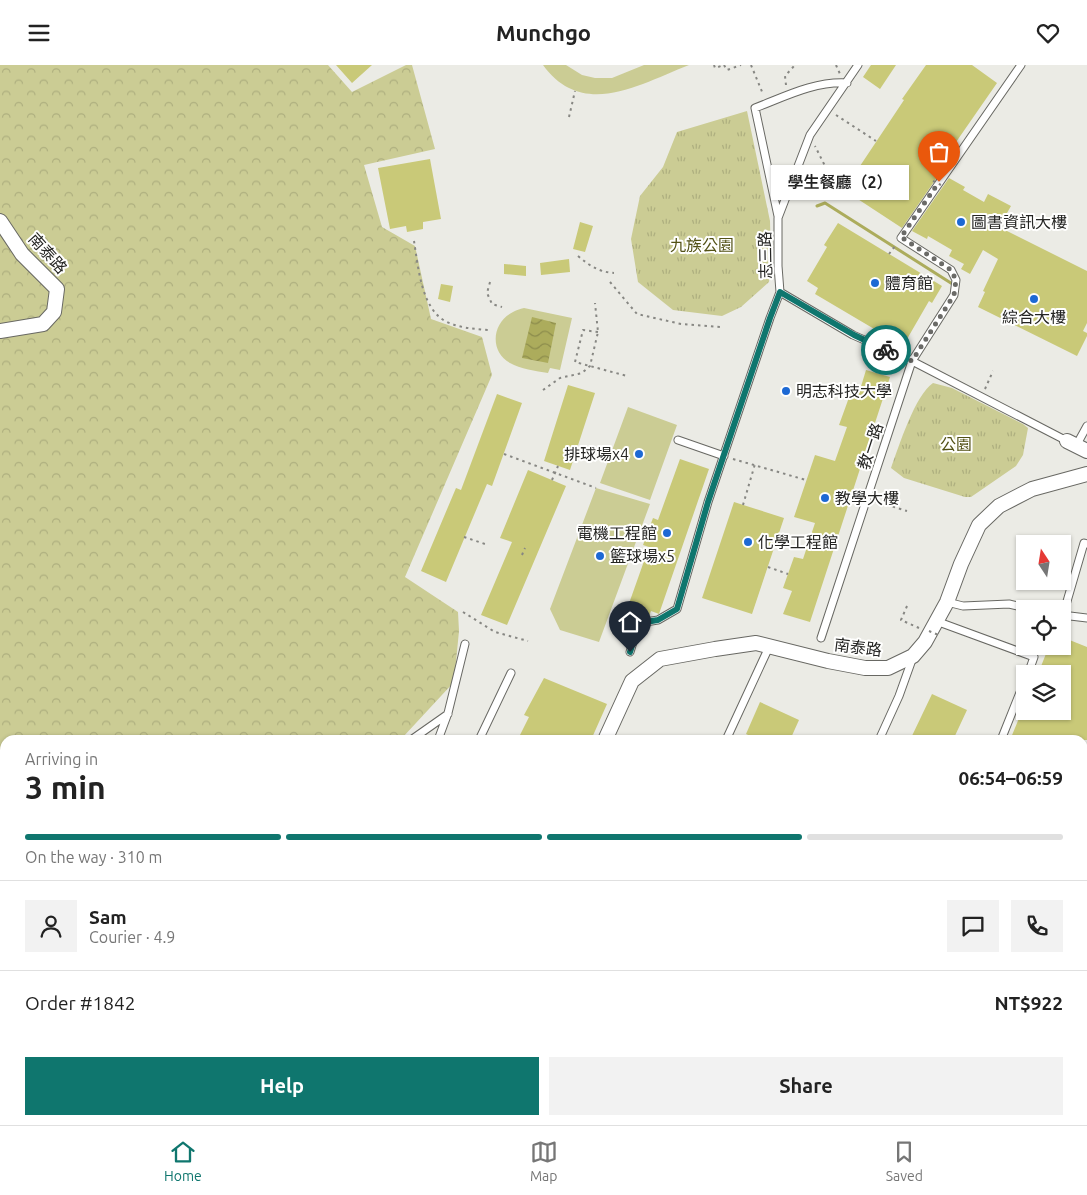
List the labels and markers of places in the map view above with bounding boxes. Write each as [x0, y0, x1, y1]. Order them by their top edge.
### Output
pin [918, 131, 960, 182]
callout: 學生餐廳（2） [772, 165, 909, 199]
place label: 圖書資訊大樓 [971, 213, 1067, 231]
marker: 圖書資訊大樓 [955, 216, 967, 228]
place label: 體育館 [885, 274, 933, 292]
marker: 體育館 [869, 277, 881, 289]
marker: 綜合大樓 [1028, 293, 1040, 305]
place label: 綜合大樓 [1002, 308, 1066, 326]
place label: 明志科技大學 [796, 382, 892, 400]
marker: 明志科技大學 [780, 385, 792, 397]
place label: 排球場x4 [564, 445, 629, 463]
marker: 排球場x4 [633, 448, 645, 460]
place label: 教學大樓 [835, 489, 899, 507]
marker: 教學大樓 [819, 492, 831, 504]
place label: 電機工程館 [577, 524, 657, 542]
marker: 電機工程館 [661, 527, 673, 539]
place label: 化學工程館 [758, 533, 838, 551]
marker: 化學工程館 [742, 536, 754, 548]
place label: 籃球場x5 [610, 547, 675, 565]
marker: 籃球場x5 [594, 550, 606, 562]
pin [609, 601, 651, 652]

